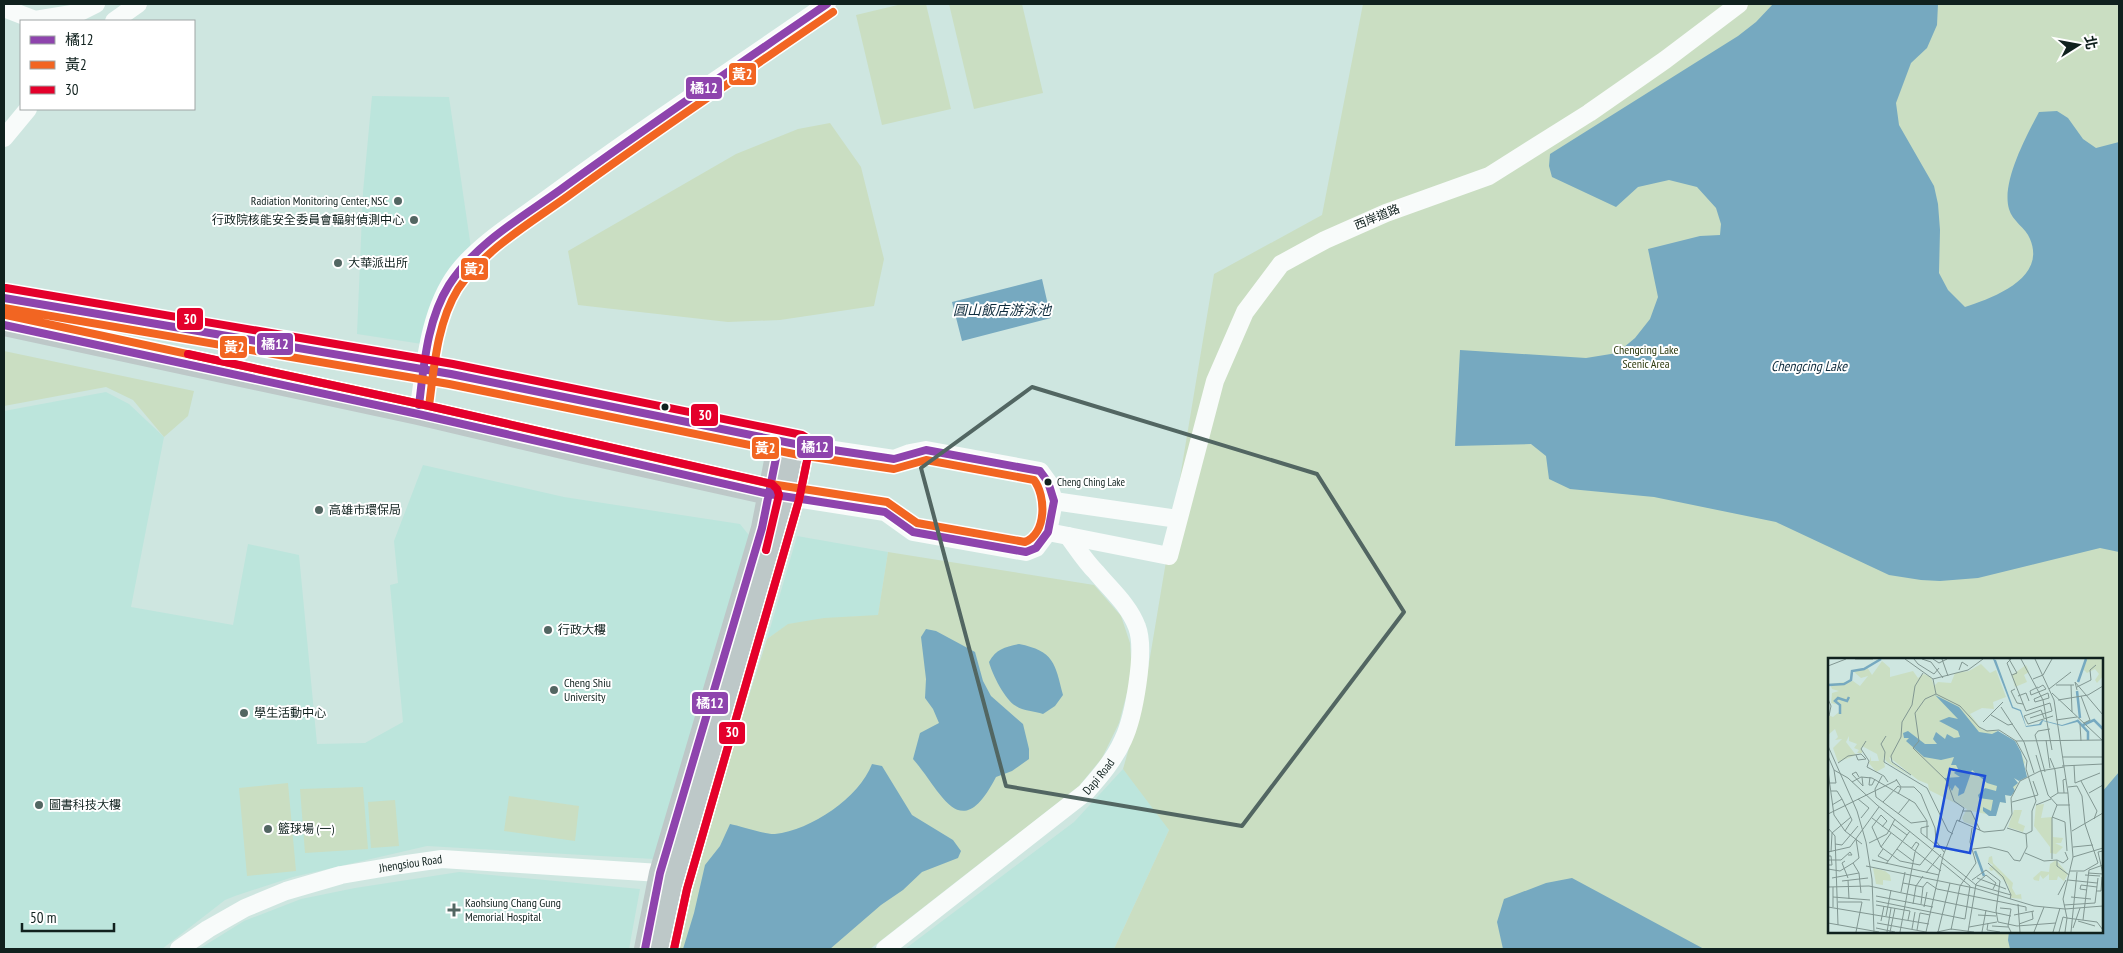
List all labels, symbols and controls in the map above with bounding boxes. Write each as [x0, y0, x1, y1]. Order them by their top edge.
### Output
legend [20, 20, 195, 110]
north arrow [2053, 20, 2103, 70]
text: 橘12 [65, 30, 94, 49]
text: 北 [2081, 34, 2101, 51]
text: 黃2 [65, 55, 87, 74]
line badge: 黃2 [728, 62, 757, 86]
text: 黃2 [732, 65, 752, 83]
line badge: 橘12 [685, 76, 723, 100]
text: 橘12 [690, 79, 718, 97]
text: 30 [65, 80, 79, 99]
place label: Radiation Monitoring Center, NSC [251, 193, 388, 208]
marker: Radiation Monitoring Center, NSC [392, 195, 404, 207]
street label: 西岸道路 [1352, 201, 1402, 232]
place label: 行政院核能安全委員會輻射偵測中心 [212, 212, 404, 227]
marker: 行政院核能安全委員會輻射偵測中心 [408, 214, 420, 226]
place label: 大華派出所 [348, 255, 408, 270]
marker: 大華派出所 [332, 257, 344, 269]
line badge: 黃2 [460, 257, 489, 281]
text: 黃2 [464, 260, 484, 278]
water label: 圓山飯店游泳池 [953, 301, 1053, 319]
line badge: 30 [176, 307, 204, 331]
text: 30 [183, 310, 197, 328]
line badge: 橘12 [256, 332, 294, 356]
line badge: 黃2 [219, 335, 248, 359]
text: 橘12 [261, 335, 289, 353]
text: 黃2 [224, 338, 244, 356]
park label: Chengcing Lake Scenic Area [1613, 342, 1679, 371]
water label: Chengcing Lake [1771, 357, 1848, 375]
unlabelled marker [660, 402, 670, 412]
line badge: 30 [690, 403, 719, 427]
text: 30 [698, 406, 712, 424]
line badge: 橘12 [796, 435, 834, 459]
line badge: 黃2 [751, 436, 780, 460]
text: 橘12 [801, 438, 829, 456]
text: 黃2 [755, 439, 775, 457]
place label: Cheng Ching Lake [1057, 475, 1125, 489]
marker: Cheng Ching Lake [1043, 477, 1053, 487]
place label: 高雄市環保局 [329, 502, 401, 517]
marker: 高雄市環保局 [313, 504, 325, 516]
place label: 行政大樓 [558, 622, 606, 637]
marker: 行政大樓 [542, 624, 554, 636]
inset map [1828, 658, 2103, 933]
place label: Cheng Shiu University [564, 675, 611, 704]
marker: Cheng Shiu University [548, 684, 560, 696]
line badge: 橘12 [691, 691, 729, 715]
text: 橘12 [696, 694, 724, 712]
place label: 學生活動中心 [254, 705, 326, 720]
marker: 學生活動中心 [238, 707, 250, 719]
line badge: 30 [718, 721, 746, 745]
text: 30 [725, 723, 739, 741]
street label: Dapi Road [1079, 756, 1117, 797]
place label: 圖書科技大樓 [49, 797, 121, 812]
marker: 圖書科技大樓 [33, 799, 45, 811]
place label: 籃球場 (一) [278, 821, 334, 836]
marker: 籃球場 (一) [262, 823, 274, 835]
street label: Jhengsiou Road [377, 851, 443, 876]
place label: Kaohsiung Chang Gung Memorial Hospital [465, 895, 561, 924]
scale bar [22, 900, 115, 932]
marker: Kaohsiung Chang Gung Memorial Hospital [447, 903, 461, 917]
text: 50 m [30, 908, 56, 927]

